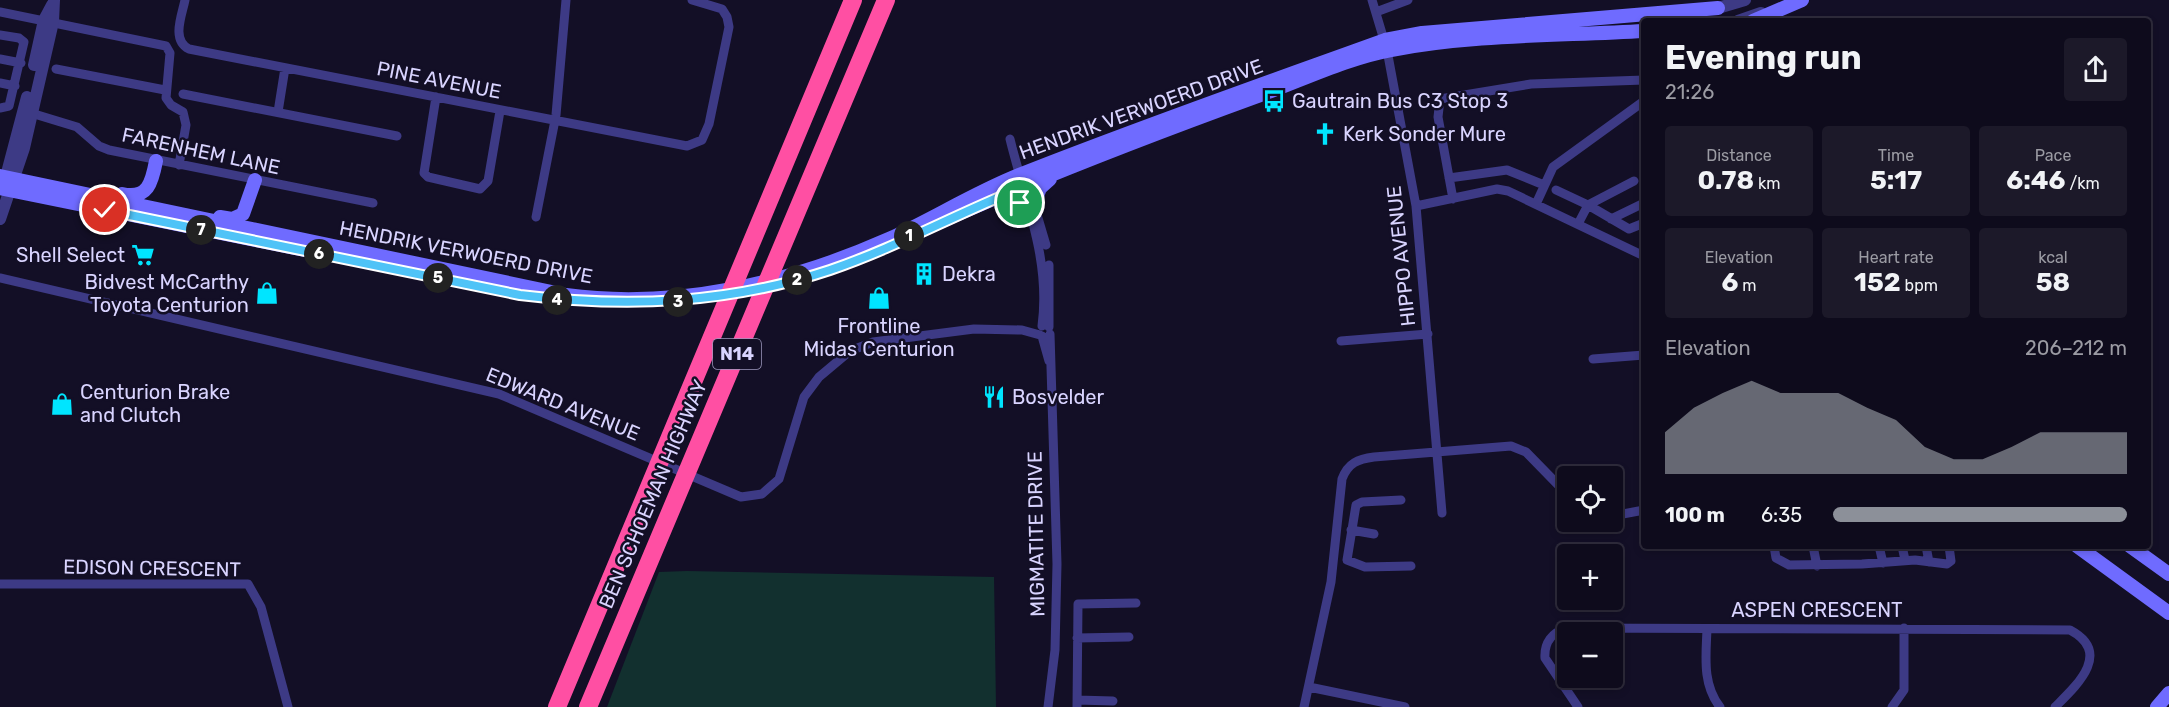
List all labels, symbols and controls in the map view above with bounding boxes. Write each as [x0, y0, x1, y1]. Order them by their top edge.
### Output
text: Evening run [1665, 38, 1862, 77]
button: share [2064, 38, 2127, 101]
street label: HENDRIK VERWOERD DRIVE [1016, 54, 1266, 164]
street label: PINE AVENUE [375, 56, 503, 104]
text: 21:26 [1665, 80, 1714, 104]
bus stop icon: Gautrain Bus C3 Stop 3 [1261, 88, 1287, 114]
place label: Gautrain Bus C3 Stop 3 [1292, 89, 1508, 113]
church icon: Kerk Sonder Mure [1312, 121, 1338, 147]
place label: Kerk Sonder Mure [1343, 122, 1506, 146]
street label: FARENHEM LANE [120, 123, 282, 179]
text: Distance [1706, 146, 1772, 165]
text: Time [1878, 146, 1914, 165]
text: Pace [2035, 146, 2071, 165]
text: 0.78 [1698, 165, 1754, 196]
text: 5:17 [1870, 165, 1922, 196]
text: 6:46 [2006, 165, 2066, 196]
text: km [1754, 174, 1781, 193]
text: /km [2066, 174, 2100, 193]
pin [994, 177, 1045, 228]
pin [79, 184, 130, 235]
street label: HIPPO AVENUE [1382, 185, 1420, 327]
icon: arrive [1003, 186, 1036, 219]
icon: check [88, 193, 121, 226]
pin: 7 [186, 215, 216, 245]
street label: HENDRIK VERWOERD DRIVE [337, 216, 595, 288]
text: 7 [196, 220, 206, 239]
pin: 1 [894, 221, 924, 251]
text: 1 [905, 226, 913, 245]
pin: 6 [304, 239, 334, 269]
supermarket icon: Shell Select [130, 242, 156, 268]
place label: Shell Select [16, 243, 125, 267]
text: 6 [314, 244, 324, 263]
text: Elevation [1705, 248, 1773, 267]
text: Heart rate [1858, 248, 1934, 267]
text: kcal [2038, 248, 2068, 267]
building icon: Dekra [911, 261, 937, 287]
place label: Dekra [942, 262, 996, 286]
pin: 5 [423, 263, 453, 293]
pin: 2 [782, 265, 812, 295]
text: 6 [1721, 267, 1738, 298]
text: 152 [1854, 267, 1901, 298]
text: 58 [2036, 267, 2070, 298]
text: 5 [433, 268, 443, 287]
place label: Bidvest McCarthy Toyota Centurion [84, 270, 249, 317]
text: 2 [792, 270, 802, 289]
text: m [1738, 276, 1757, 295]
text: bpm [1901, 276, 1938, 295]
shop icon: Bidvest McCarthy Toyota Centurion [254, 280, 280, 306]
pin: 4 [542, 285, 572, 315]
shop icon: Frontline Midas Centurion [866, 285, 892, 311]
pin: 3 [663, 287, 693, 317]
text: 4 [552, 290, 562, 309]
text: 3 [673, 292, 683, 311]
place label: Frontline Midas Centurion [803, 314, 955, 361]
text: Elevation [1665, 336, 1751, 360]
text: 206–212 m [2025, 336, 2127, 360]
road number: N14 [713, 339, 761, 369]
street label: EDWARD AVENUE [483, 362, 643, 446]
street label: BEN SCHOEMAN HIGHWAY [594, 376, 712, 612]
place label: Centurion Brake and Clutch [80, 380, 230, 427]
restaurant icon: Bosvelder [981, 384, 1007, 410]
place label: Bosvelder [1012, 385, 1105, 409]
shop icon: Centurion Brake and Clutch [49, 391, 75, 417]
street label: MIGMATITE DRIVE [1023, 451, 1049, 617]
map controls [1557, 466, 1623, 688]
button: locate [1557, 466, 1623, 532]
text: 100 m [1665, 503, 1725, 527]
text: 6:35 [1761, 503, 1802, 527]
button: + [1557, 544, 1623, 610]
street label: EDISON CRESCENT [63, 554, 242, 582]
street label: ASPEN CRESCENT [1731, 598, 1903, 622]
button: − [1557, 622, 1623, 688]

